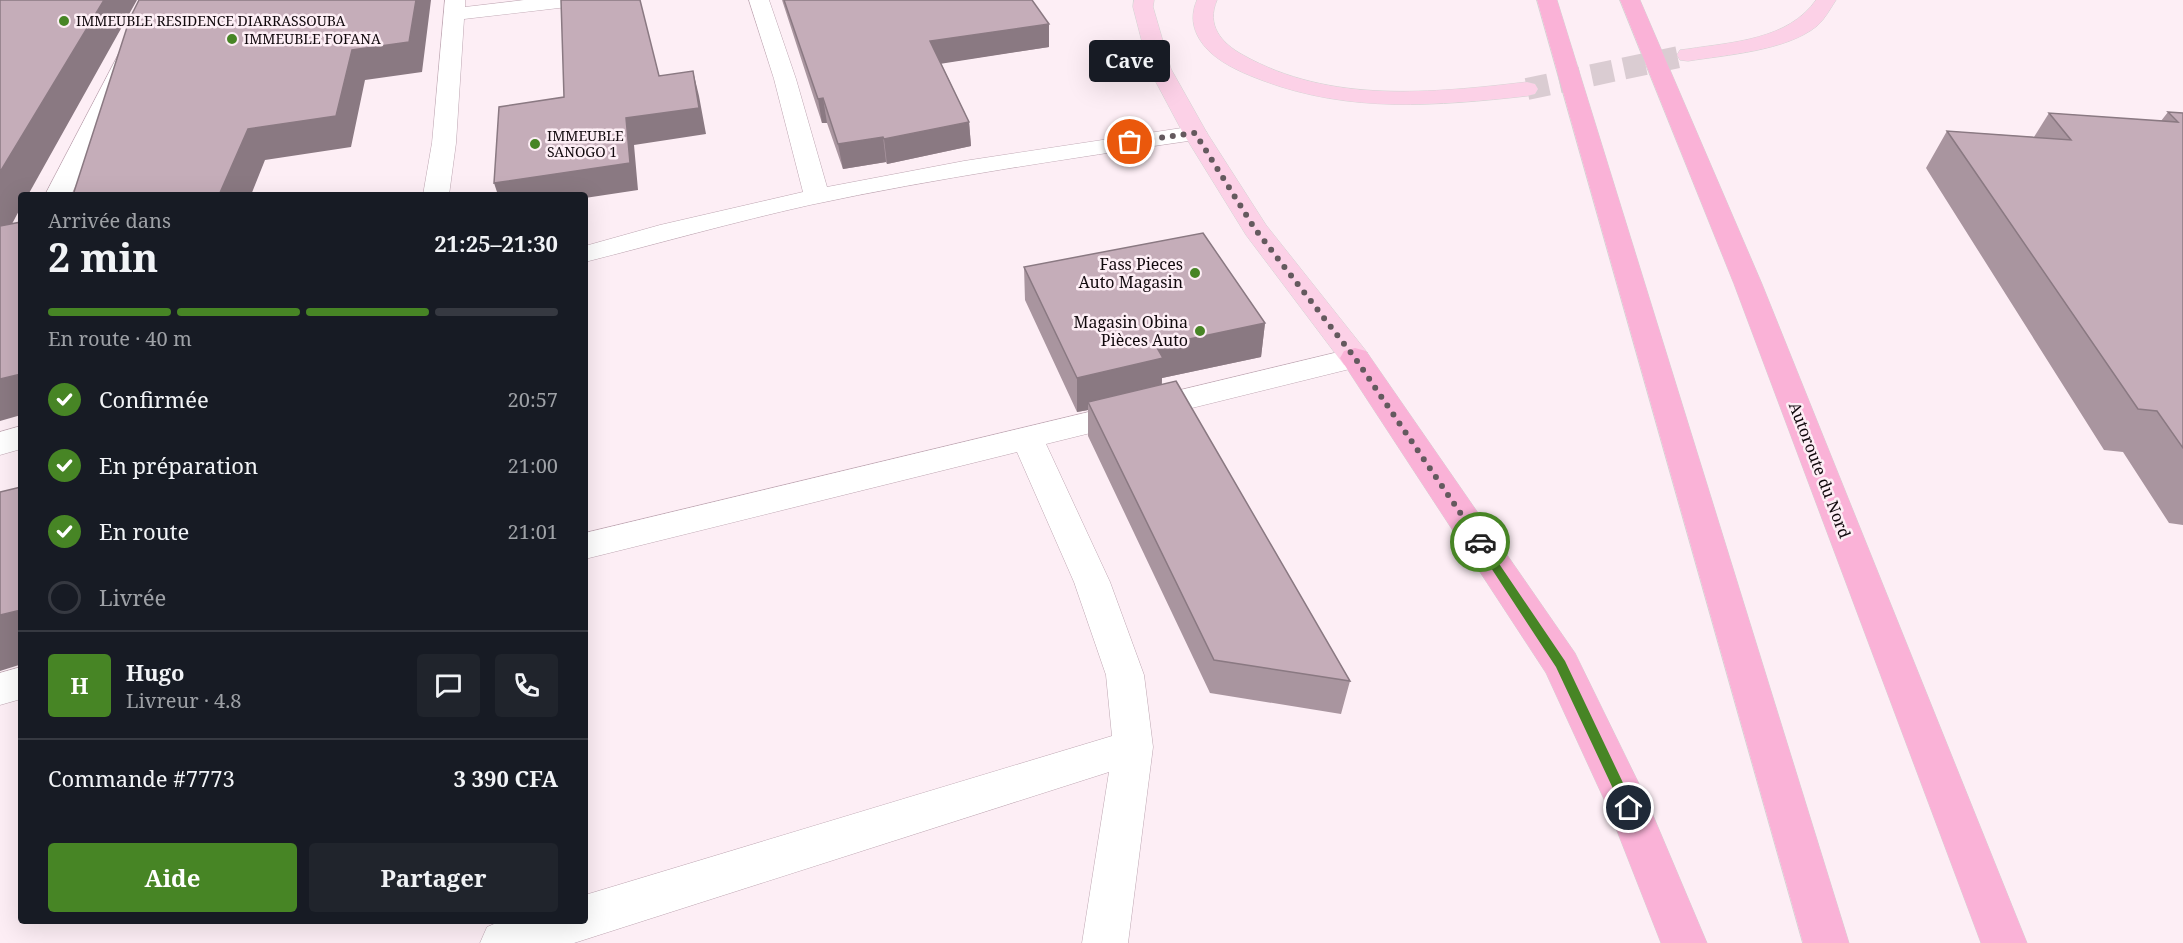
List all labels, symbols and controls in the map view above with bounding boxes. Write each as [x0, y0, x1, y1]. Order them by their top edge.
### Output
place label: IMMEUBLE RESIDENCE DIARRASSOUBA [76, 11, 346, 30]
marker: IMMEUBLE RESIDENCE DIARRASSOUBA [57, 14, 71, 28]
place label: IMMEUBLE FOFANA [244, 29, 381, 48]
marker: IMMEUBLE FOFANA [225, 32, 239, 46]
callout: Cave [1090, 40, 1170, 82]
text: Cave [1105, 47, 1154, 74]
pin [1104, 116, 1155, 167]
icon: bag [1113, 125, 1146, 158]
place label: IMMEUBLE SANOGO 1 [547, 126, 624, 161]
marker: IMMEUBLE SANOGO 1 [528, 137, 542, 151]
text: Arrivée dans [48, 207, 171, 234]
text: 21:25–21:30 [434, 228, 558, 258]
text: 2 min [48, 230, 158, 283]
place label: Fass Pieces Auto Magasin [1079, 253, 1183, 293]
marker: Fass Pieces Auto Magasin [1188, 266, 1202, 280]
place label: Magasin Obina Pièces Auto [1073, 311, 1188, 351]
marker: Magasin Obina Pièces Auto [1193, 324, 1207, 338]
text: En route · 40 m [48, 325, 192, 352]
icon: check [48, 383, 81, 416]
text: Confirmée [99, 384, 209, 414]
text: 20:57 [508, 386, 558, 413]
street label: Autoroute du Nord [1784, 399, 1856, 541]
icon: check [48, 449, 81, 482]
text: En préparation [99, 450, 258, 480]
text: 21:00 [508, 452, 558, 479]
courier [1450, 512, 1510, 572]
icon: check [48, 515, 81, 548]
text: En route [99, 516, 189, 546]
text: 21:01 [508, 518, 558, 545]
icon: car [1464, 526, 1497, 559]
text: Livrée [99, 582, 166, 612]
button: chat [417, 654, 480, 717]
button: phone [495, 654, 558, 717]
text: Hugo [126, 657, 185, 687]
text: H [70, 670, 89, 700]
text: Livreur · 4.8 [126, 687, 241, 714]
text: Commande #7773 [48, 763, 235, 793]
text: 3 390 CFA [453, 763, 558, 793]
pin [1603, 782, 1654, 833]
icon: home [1612, 791, 1645, 824]
button: Aide [48, 843, 297, 912]
button: Partager [309, 843, 558, 912]

